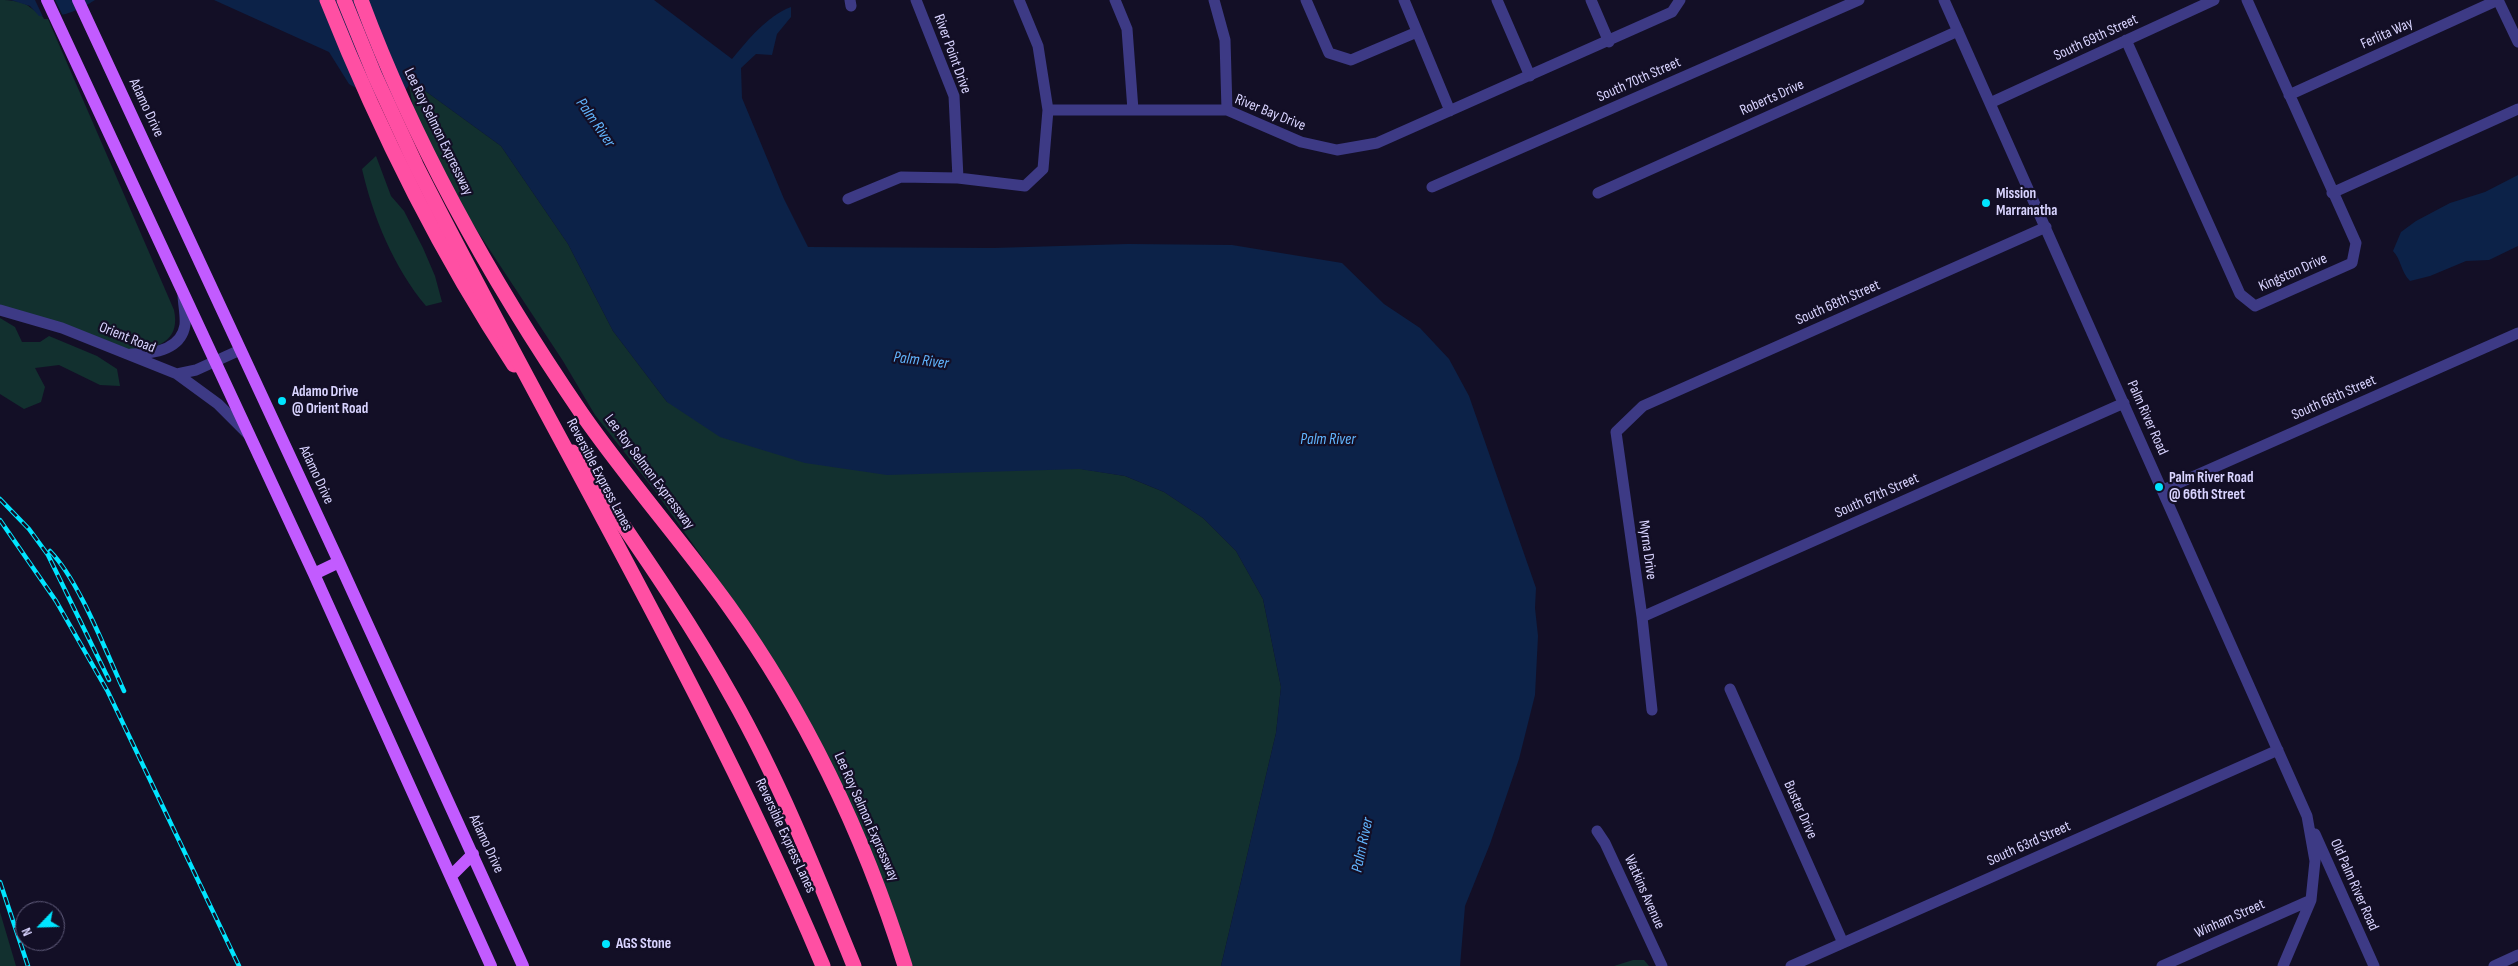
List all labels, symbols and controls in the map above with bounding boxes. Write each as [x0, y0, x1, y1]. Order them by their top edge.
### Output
street label: South 69th Street [2051, 11, 2141, 65]
street label: River Point Drive [929, 12, 975, 96]
street label: Ferlita Way [2358, 15, 2416, 53]
street label: South 70th Street [1594, 53, 1684, 107]
street label: Lee Roy Selmon Expressway [399, 66, 477, 198]
street label: Adamo Drive [125, 76, 167, 140]
street label: Roberts Drive [1737, 76, 1807, 120]
street label: River Bay Drive [1232, 91, 1308, 135]
water label: Palm River [571, 95, 619, 151]
place label: Mission Marranatha [1996, 185, 2057, 220]
marker: Mission Marranatha [1980, 197, 1992, 209]
street label: Kingston Drive [2256, 250, 2330, 296]
street label: South 68th Street [1793, 276, 1883, 330]
street label: Orient Road [96, 319, 158, 357]
water label: Palm River [892, 348, 950, 374]
street label: South 66th Street [2289, 371, 2379, 425]
street label: Palm River Road [2123, 378, 2171, 458]
place label: Adamo Drive @ Orient Road [292, 383, 368, 418]
marker: Adamo Drive @ Orient Road [276, 395, 288, 407]
street label: Lee Roy Selmon Expressway [600, 411, 698, 533]
street label: Reversible Express Lanes [562, 416, 636, 534]
water label: Palm River [1300, 430, 1356, 450]
street label: Adamo Drive [295, 443, 337, 507]
street label: South 67th Street [1832, 469, 1922, 523]
place label: Palm River Road @ 66th Street [2169, 469, 2253, 504]
marker: Palm River Road @ 66th Street [2153, 481, 2165, 493]
street label: Myrna Drive [1634, 519, 1660, 581]
street label: Lee Roy Selmon Expressway [829, 750, 903, 884]
street label: Reversible Express Lanes [751, 776, 819, 896]
street label: Buster Drive [1779, 778, 1821, 842]
street label: Adamo Drive [465, 812, 507, 876]
water label: Palm River [1348, 816, 1378, 874]
street label: South 63rd Street [1984, 818, 2074, 870]
street label: Old Palm River Road [2326, 836, 2382, 934]
street label: Watkins Avenue [1620, 852, 1668, 932]
street label: Winham Street [2192, 896, 2268, 942]
north arrow [15, 901, 65, 951]
text: N [17, 925, 36, 939]
place label: AGS Stone [616, 935, 671, 953]
marker: AGS Stone [600, 938, 612, 950]

